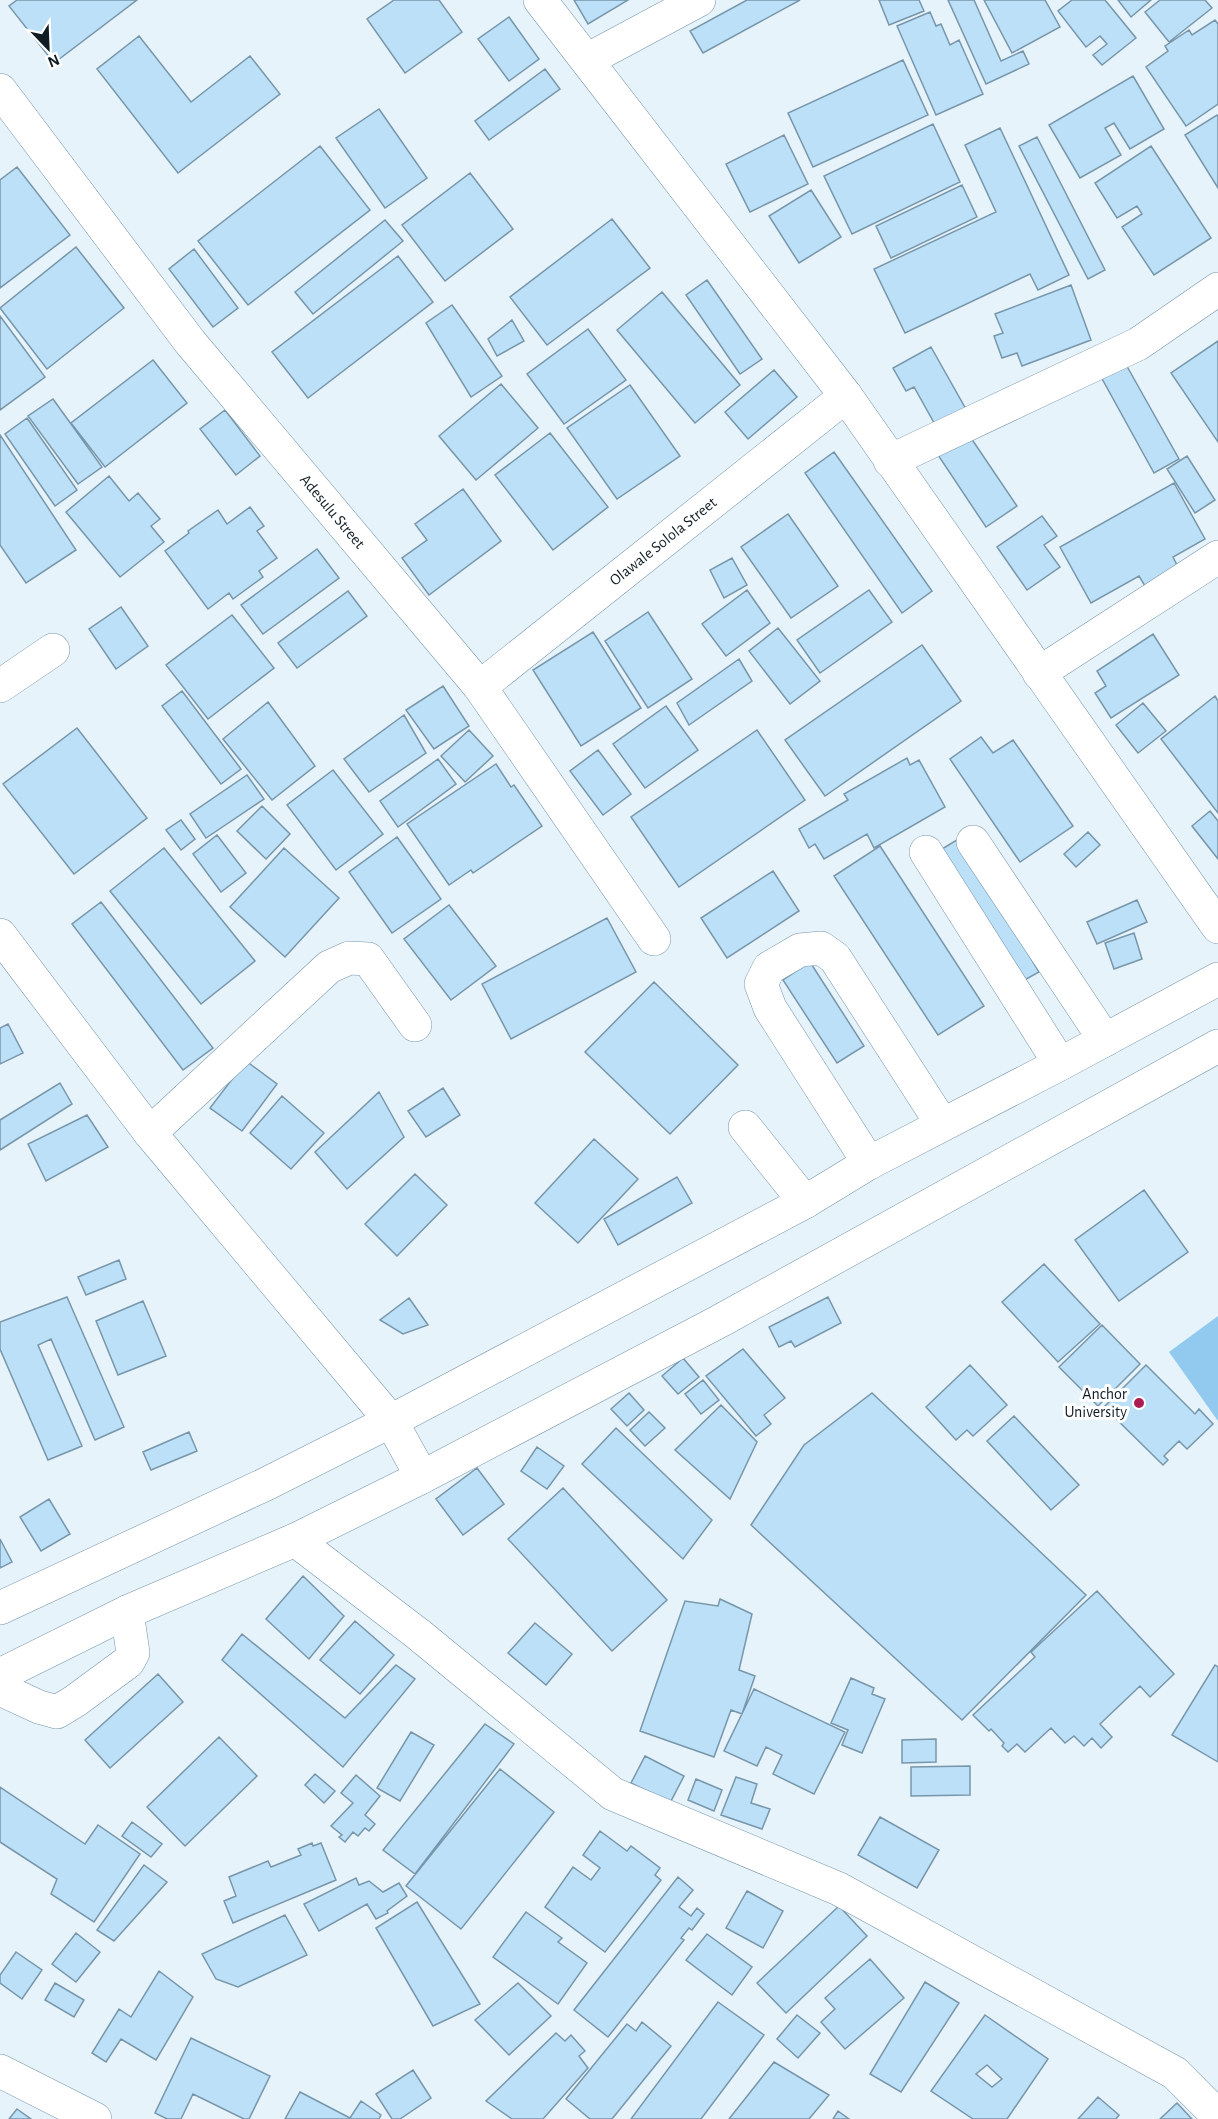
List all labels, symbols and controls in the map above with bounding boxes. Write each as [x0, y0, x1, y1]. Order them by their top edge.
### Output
north arrow [18, 18, 78, 78]
text: N [45, 51, 62, 70]
street label: Adesulu Street [297, 471, 368, 552]
street label: Olawale Solola Street [607, 494, 720, 589]
place label: Anchor University [1064, 1386, 1128, 1421]
marker: Anchor University [1132, 1396, 1146, 1410]

